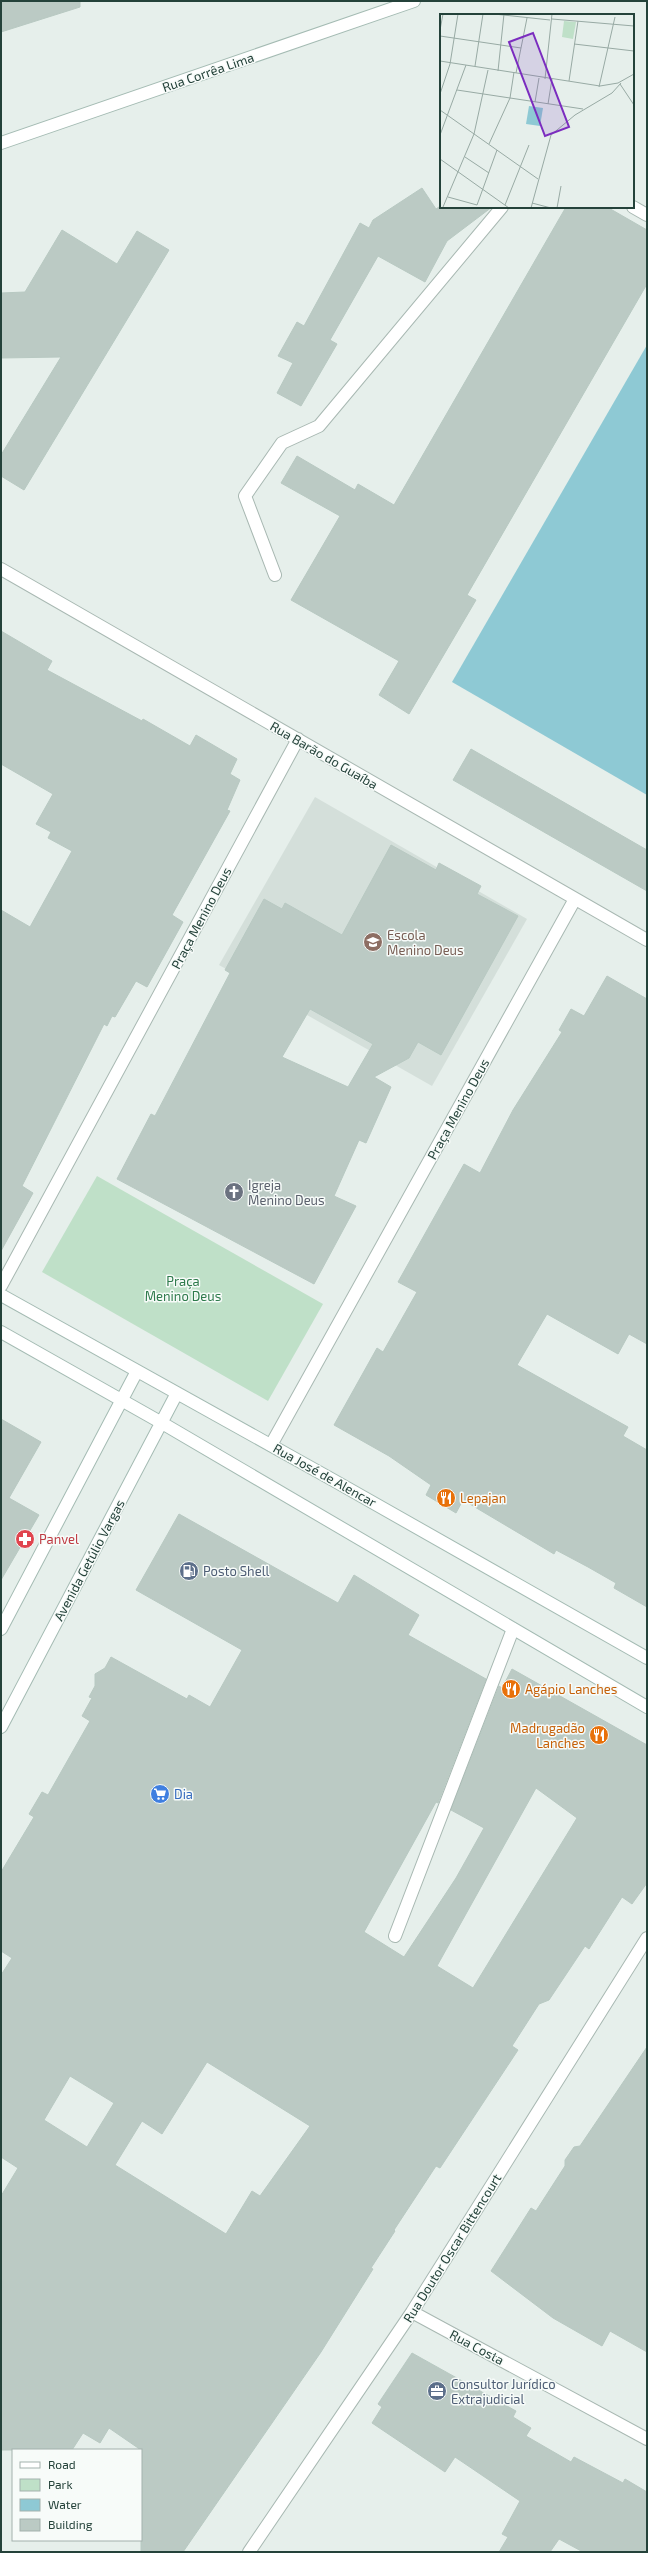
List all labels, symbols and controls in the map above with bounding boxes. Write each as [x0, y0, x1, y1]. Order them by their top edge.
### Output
inset map [440, 14, 634, 208]
street label: Rua Corrêa Lima [160, 49, 256, 95]
street label: Rua Barão do Guaíba [267, 718, 381, 792]
street label: Praça Menino Deus [167, 864, 235, 972]
place label: Escola Menino Deus [387, 927, 464, 958]
school or university icon: Escola Menino Deus [362, 931, 384, 953]
street label: Praça Menino Deus [424, 1056, 493, 1163]
place label: Igreja Menino Deus [248, 1177, 325, 1208]
church icon: Igreja Menino Deus [223, 1181, 245, 1203]
park label: Praça Menino Deus [145, 1273, 221, 1304]
street label: Rua José de Alencar [271, 1440, 379, 1510]
restaurant icon: Lepajan [435, 1487, 457, 1509]
place label: Lepajan [460, 1490, 506, 1506]
street label: Avenida Getúlio Vargas [50, 1497, 128, 1623]
pharmacy icon: Panvel [14, 1528, 36, 1550]
place label: Panvel [39, 1531, 79, 1547]
fuel station icon: Posto Shell [178, 1560, 200, 1582]
place label: Posto Shell [203, 1563, 270, 1579]
restaurant icon: Agápio Lanches [500, 1678, 522, 1700]
place label: Agápio Lanches [525, 1681, 617, 1697]
place label: Madrugadão Lanches [510, 1720, 585, 1751]
restaurant icon: Madrugadão Lanches [588, 1724, 610, 1746]
supermarket icon: Dia [149, 1783, 171, 1805]
place label: Dia [174, 1786, 193, 1802]
street label: Rua Doutor Oscar Bittencourt [399, 2171, 505, 2325]
street label: Rua Costa [447, 2326, 507, 2368]
place label: Consultor Jurídico Extrajudicial [451, 2376, 556, 2407]
office icon: Consultor Jurídico Extrajudicial [426, 2380, 448, 2402]
legend [12, 2449, 142, 2541]
text: Road [48, 2457, 76, 2471]
text: Park [48, 2477, 73, 2491]
text: Water [48, 2497, 82, 2511]
text: Building [48, 2517, 93, 2531]

